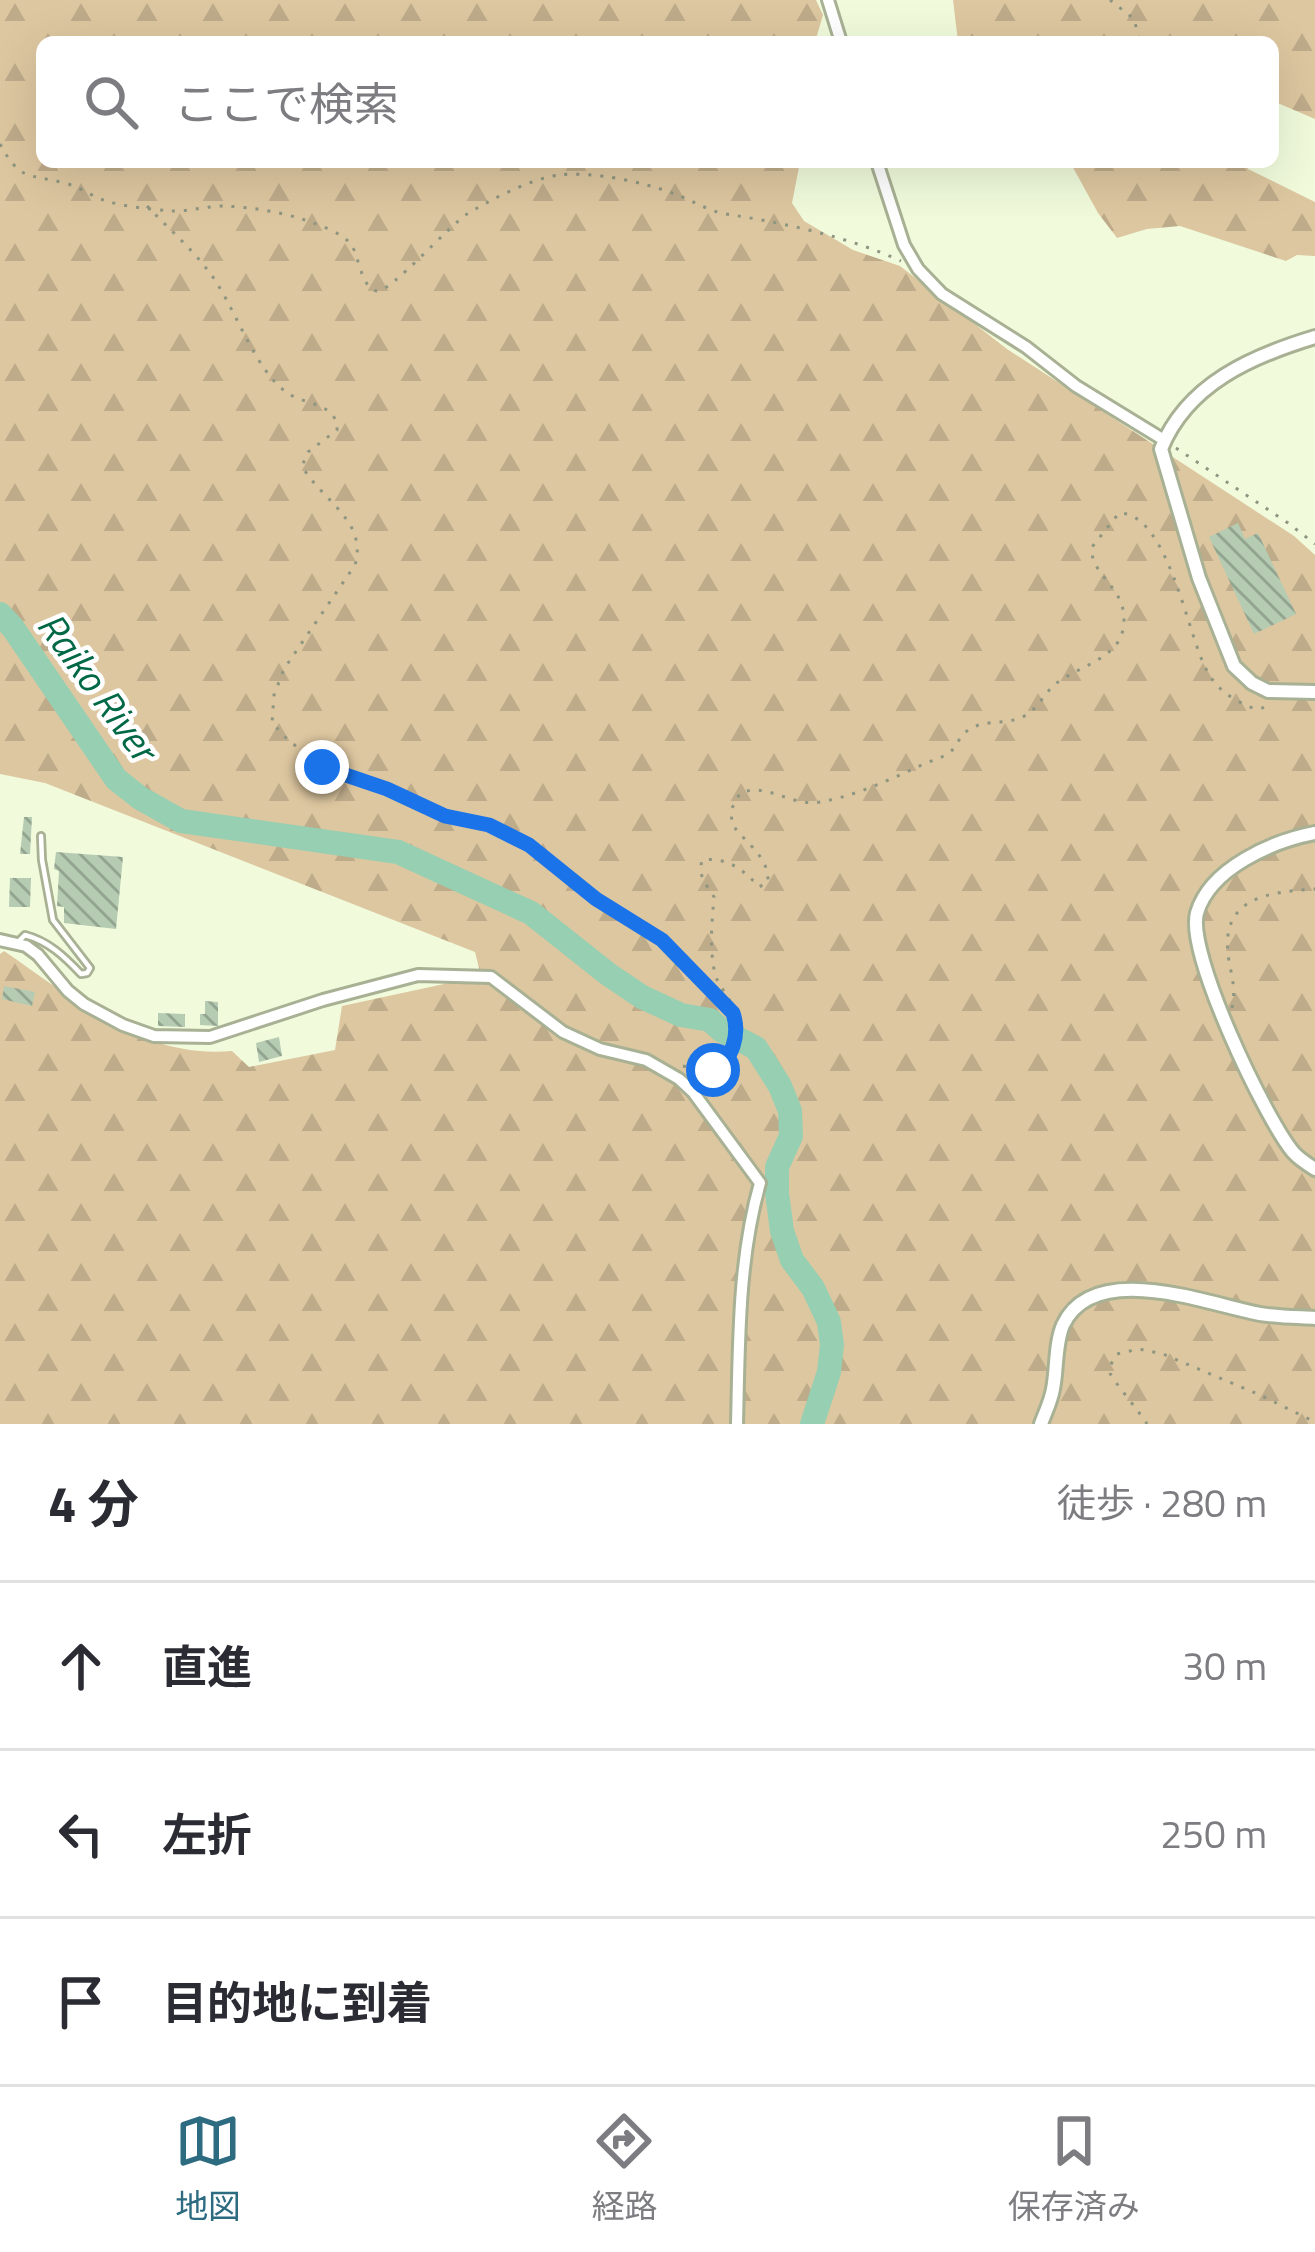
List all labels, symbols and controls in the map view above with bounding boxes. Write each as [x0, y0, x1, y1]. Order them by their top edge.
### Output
search box [36, 36, 1279, 168]
icon: search [78, 69, 144, 135]
text: ここで検索 [174, 69, 399, 137]
water label: Raiko River [24, 599, 175, 777]
route end [295, 740, 349, 794]
route start [686, 1043, 740, 1097]
text: 4 分 [48, 1464, 139, 1542]
text: 徒歩 · 280 m [1057, 1473, 1267, 1532]
text: 直進 [162, 1632, 252, 1700]
icon: ahead [48, 1633, 114, 1699]
text: 30 m [1182, 1636, 1267, 1695]
text: 左折 [162, 1800, 252, 1868]
icon: left [48, 1801, 114, 1867]
text: 250 m [1160, 1804, 1267, 1863]
text: 目的地に到着 [162, 1968, 432, 2036]
icon: arrive [48, 1969, 114, 2035]
tab: 地図 [175, 2108, 241, 2231]
tab: 経路 [591, 2108, 657, 2231]
tab: 保存済み [1008, 2108, 1140, 2231]

